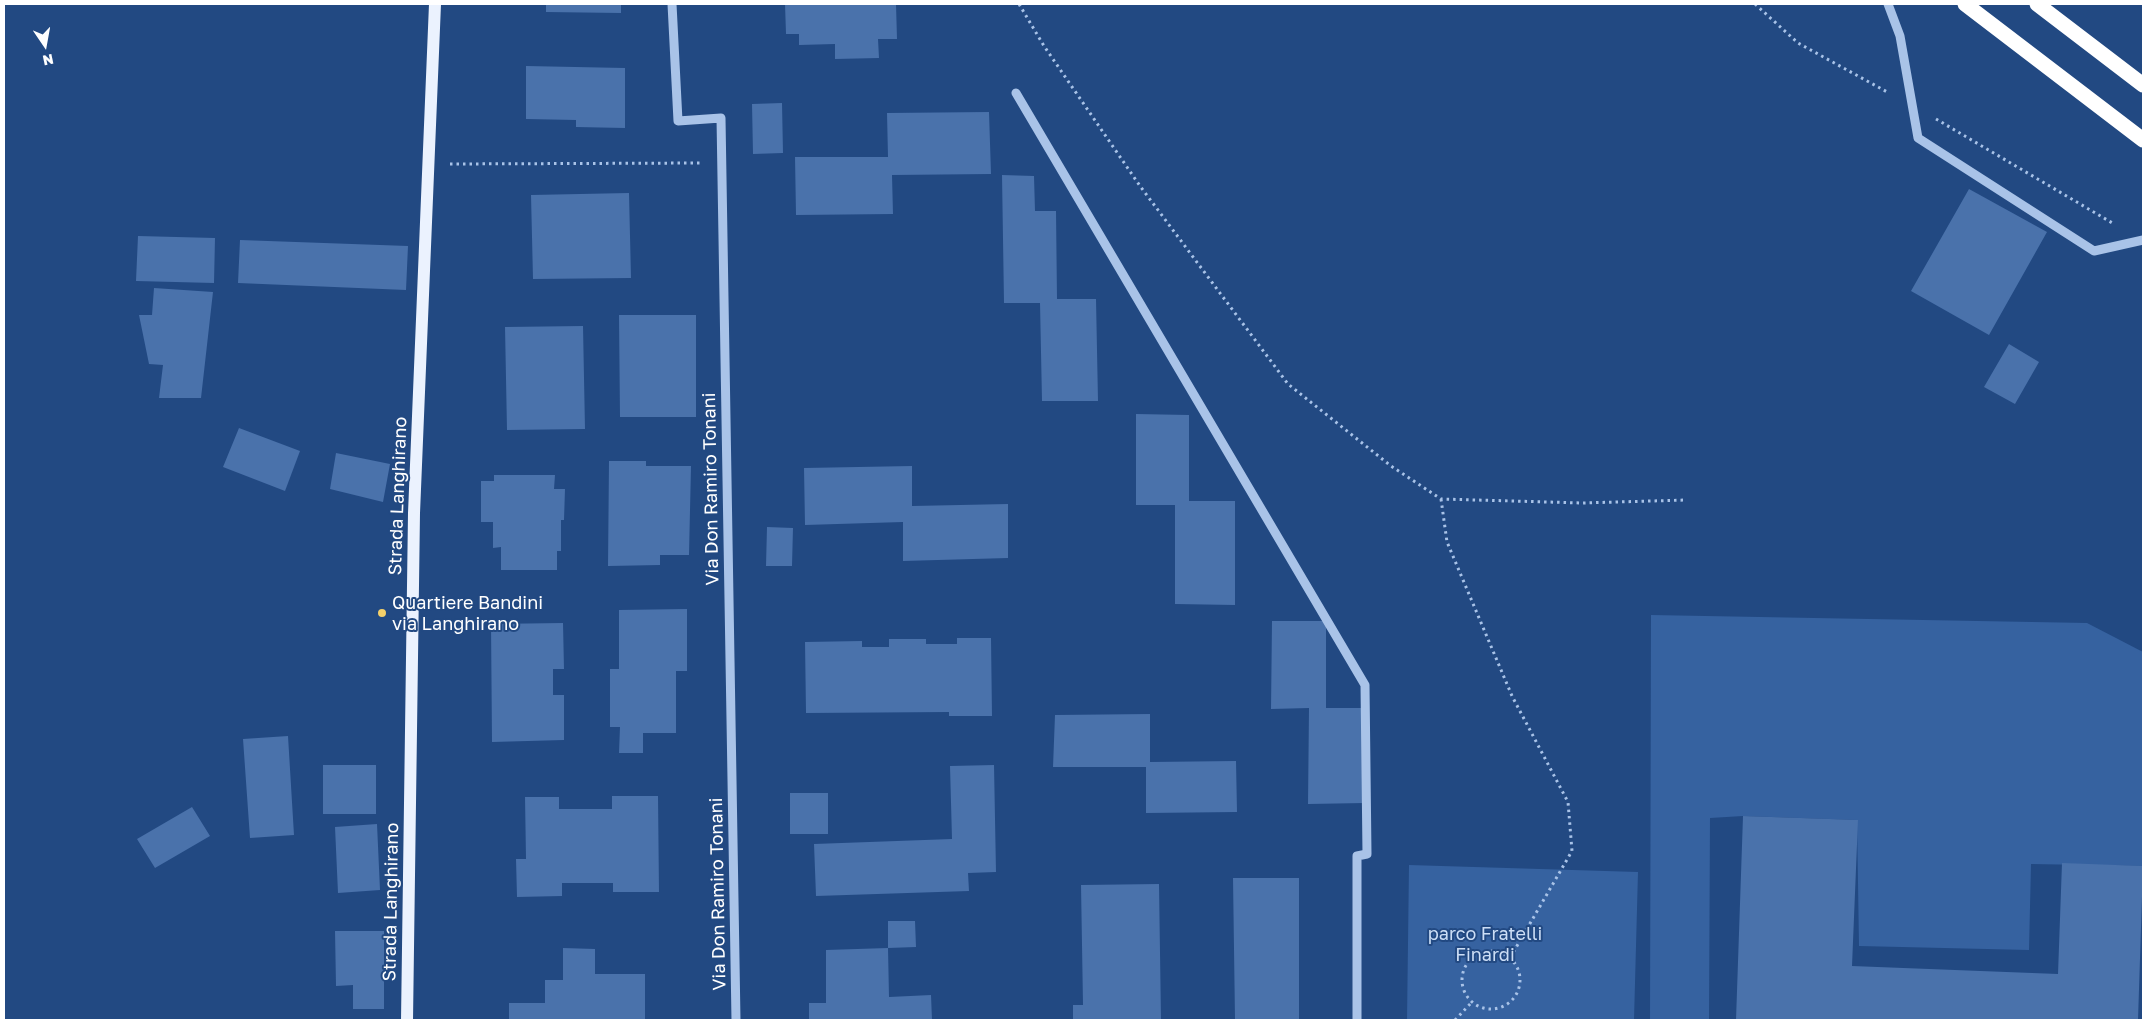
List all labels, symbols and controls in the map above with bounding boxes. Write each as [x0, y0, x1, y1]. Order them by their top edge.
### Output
north arrow [20, 20, 70, 70]
text: N [41, 51, 55, 70]
street label: Via Don Ramiro Tonani [699, 392, 723, 586]
street label: Strada Langhirano [384, 416, 412, 576]
place label: Quartiere Bandini via Langhirano [392, 592, 543, 634]
marker: Quartiere Bandini via Langhirano [376, 607, 388, 619]
street label: Via Don Ramiro Tonani [706, 797, 730, 991]
street label: Strada Langhirano [379, 823, 403, 981]
park label: parco Fratelli Finardi [1428, 923, 1542, 966]

